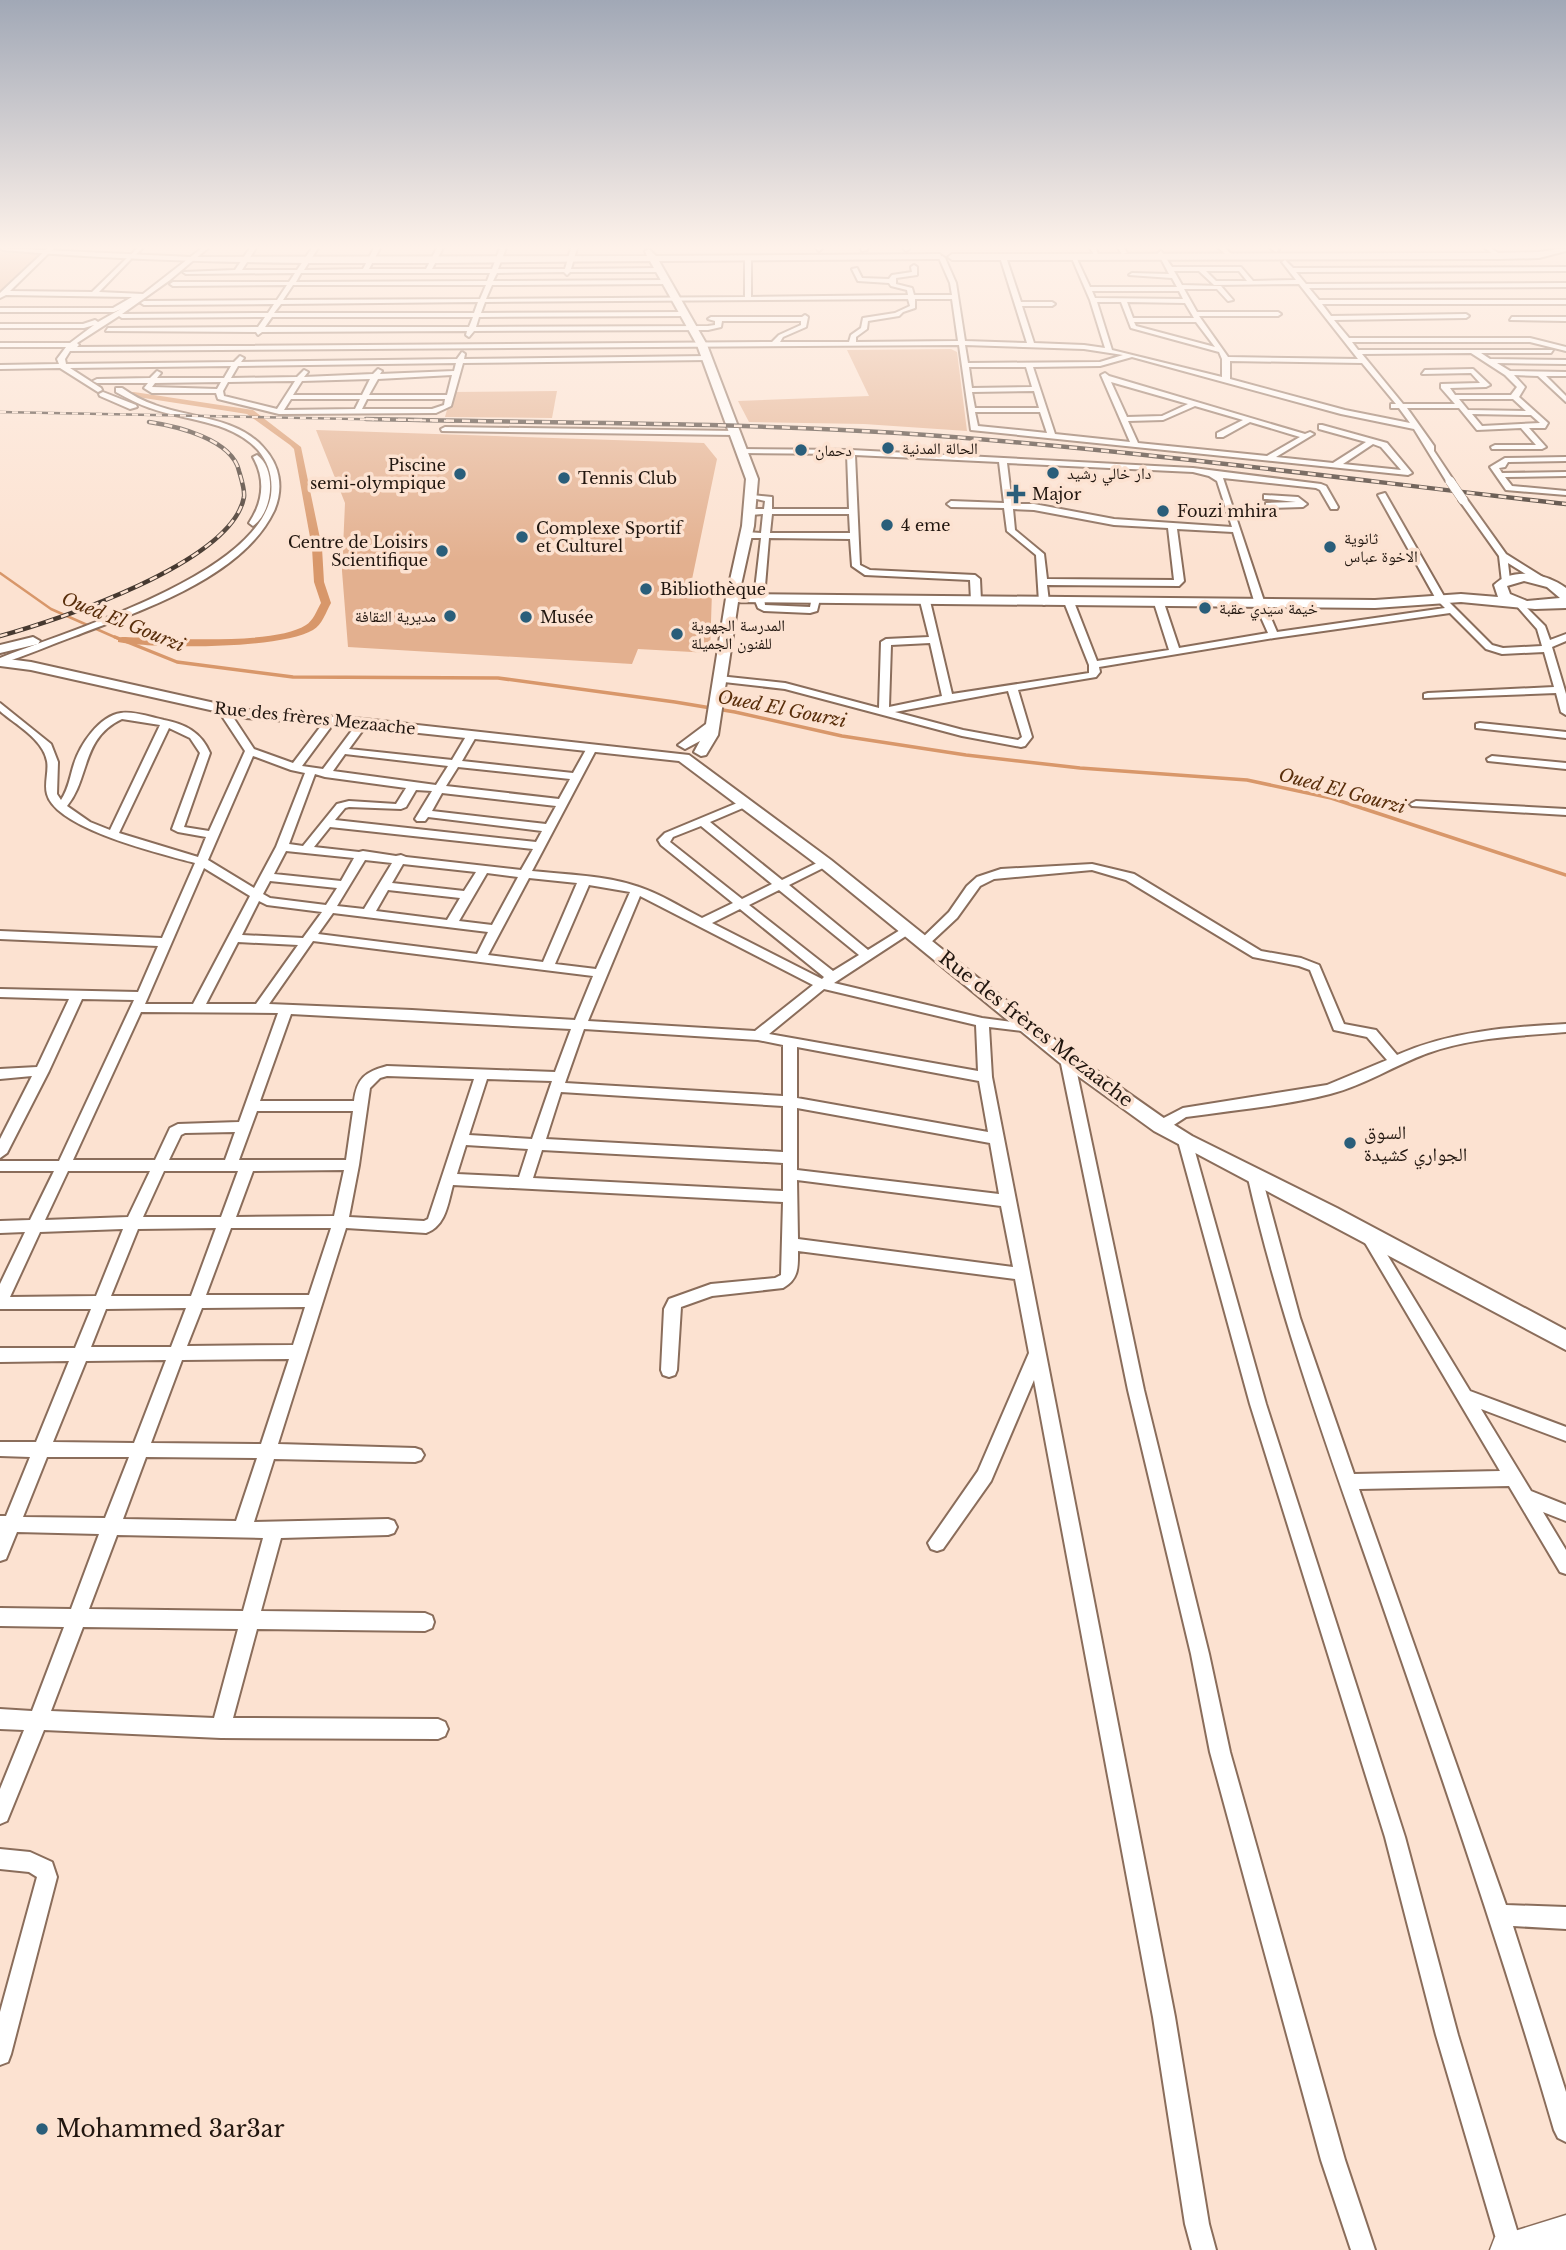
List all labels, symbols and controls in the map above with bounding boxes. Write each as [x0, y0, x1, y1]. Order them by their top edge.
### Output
place label: الحالة المدنية [902, 438, 978, 458]
place label: دحمان [815, 440, 852, 461]
marker: الحالة المدنية [880, 440, 896, 456]
marker: دحمان [793, 442, 809, 458]
place label: Piscine semi-olympique [310, 455, 446, 493]
place label: دار خالي رشيد [1067, 463, 1151, 486]
marker: دار خالي رشيد [1045, 465, 1061, 481]
marker: Piscine semi-olympique [452, 466, 468, 482]
place label: Tennis Club [578, 468, 677, 488]
marker: Tennis Club [556, 470, 572, 486]
marker: Major [1006, 484, 1026, 504]
place label: Major [1032, 484, 1082, 504]
place label: Fouzi mhira [1177, 501, 1277, 521]
marker: Fouzi mhira [1155, 503, 1171, 519]
place label: 4 eme [901, 515, 950, 535]
marker: 4 eme [879, 517, 895, 533]
place label: Complexe Sportif et Culturel [536, 518, 684, 556]
place label: ثانوية الاخوة عباس [1344, 528, 1418, 567]
marker: Complexe Sportif et Culturel [514, 529, 530, 545]
place label: Centre de Loisirs Scientifique [288, 532, 428, 570]
marker: ثانوية الاخوة عباس [1322, 539, 1338, 555]
marker: Centre de Loisirs Scientifique [434, 543, 450, 559]
place label: Bibliothèque [660, 579, 766, 599]
marker: Bibliothèque [638, 581, 654, 597]
water label: Oued El Gourzi [58, 587, 188, 657]
place label: خيمة سيدي عقبة [1219, 598, 1318, 621]
marker: خيمة سيدي عقبة [1197, 600, 1213, 616]
place label: مديرية الثقافة [355, 606, 436, 626]
place label: Musée [540, 607, 593, 627]
marker: مديرية الثقافة [442, 608, 458, 624]
marker: Musée [518, 609, 534, 625]
place label: المدرسة الجهوية للفنون الجميلة [691, 615, 785, 654]
marker: المدرسة الجهوية للفنون الجميلة [669, 626, 685, 642]
water label: Oued El Gourzi [716, 686, 849, 732]
street label: Rue des frères Mezaache [213, 697, 417, 739]
water label: Oued El Gourzi [1276, 763, 1409, 819]
street label: Rue des frères Mezaache [934, 946, 1138, 1112]
place label: السوق الجواري كشيدة [1364, 1121, 1467, 1169]
marker: السوق الجواري كشيدة [1342, 1135, 1358, 1151]
place label: Mohammed 3ar3ar [56, 2115, 285, 2143]
marker: Mohammed 3ar3ar [34, 2121, 50, 2137]

